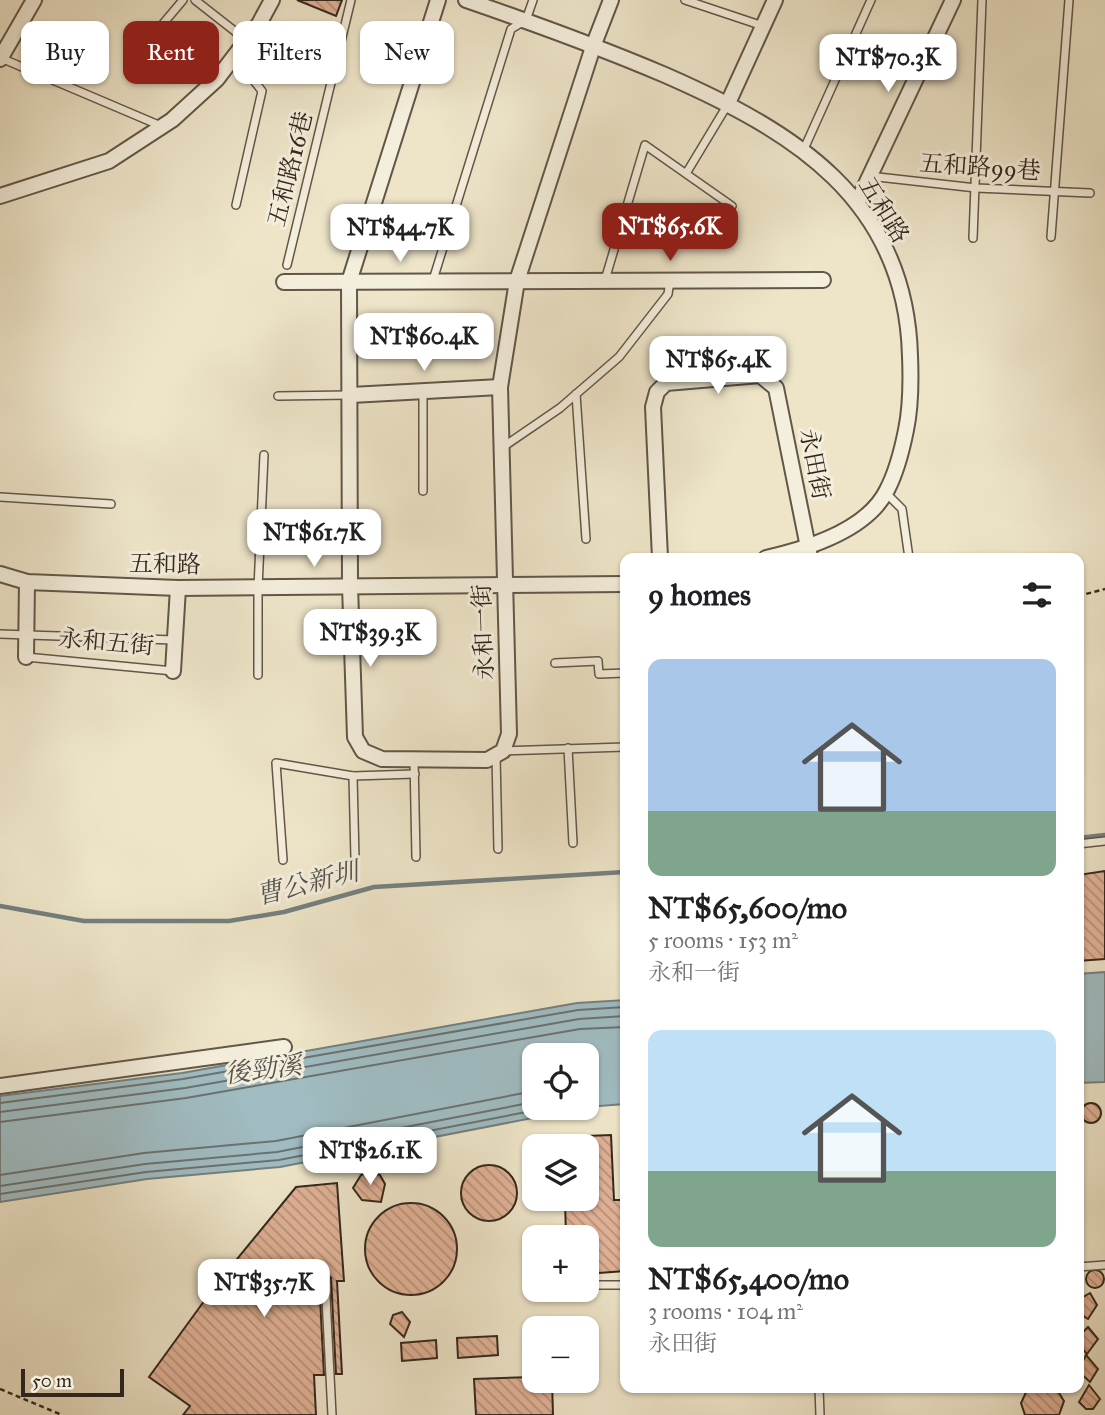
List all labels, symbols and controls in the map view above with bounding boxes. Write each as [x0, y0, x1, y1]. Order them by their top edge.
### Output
chip: Buy [21, 21, 109, 84]
chip: Rent [123, 21, 219, 84]
chip: Filters [233, 21, 346, 84]
chip: New [360, 21, 454, 84]
pin: NT$70.3K [816, 34, 960, 94]
text: NT$70.3K [835, 43, 941, 71]
street label: 五和路16巷 [261, 108, 319, 230]
street label: 五和路99巷 [918, 148, 1042, 186]
street label: 五和路 [852, 172, 916, 248]
pin: NT$44.7K [328, 204, 472, 264]
pin: NT$65.6K [598, 204, 742, 263]
text: NT$65.6K [618, 212, 722, 240]
text: NT$44.7K [346, 213, 454, 241]
pin: NT$60.4K [352, 314, 496, 373]
text: NT$60.4K [370, 322, 478, 350]
pin: NT$65.4K [646, 336, 790, 396]
text: NT$65.4K [665, 345, 771, 373]
street label: 永田街 [793, 426, 837, 502]
pin: NT$61.7K [242, 510, 386, 569]
text: NT$61.7K [263, 518, 365, 546]
street label: 五和路 [129, 548, 201, 580]
icon: filters [1018, 576, 1056, 614]
text: 9 homes [648, 577, 751, 613]
street label: 永和一街 [466, 584, 500, 680]
pin: NT$39.3K [298, 610, 442, 669]
text: NT$39.3K [320, 618, 420, 646]
street label: 永和五街 [57, 623, 155, 661]
icon: home [789, 704, 915, 830]
water label: 曹公新圳 [253, 854, 365, 911]
text: NT$65,600/mo [648, 890, 847, 926]
text: 5 rooms · 153 m² [648, 926, 798, 954]
text: 永和一街 [648, 958, 740, 986]
map controls [522, 1043, 599, 1393]
button: locate [522, 1043, 599, 1120]
water label: 後勁溪 [222, 1048, 307, 1090]
icon: home [789, 1075, 915, 1201]
pin: NT$26.1K [298, 1128, 442, 1187]
button: layers [522, 1134, 599, 1211]
text: NT$26.1K [319, 1136, 421, 1164]
button: + [522, 1225, 599, 1302]
pin: NT$35.7K [192, 1260, 336, 1319]
text: NT$65,400/mo [648, 1261, 849, 1297]
text: NT$35.7K [214, 1268, 314, 1296]
text: 3 rooms · 104 m² [648, 1297, 803, 1325]
button: − [522, 1316, 599, 1393]
text: 永田街 [648, 1329, 717, 1357]
scale bar [21, 1366, 124, 1398]
text: 50 m [32, 1369, 72, 1392]

